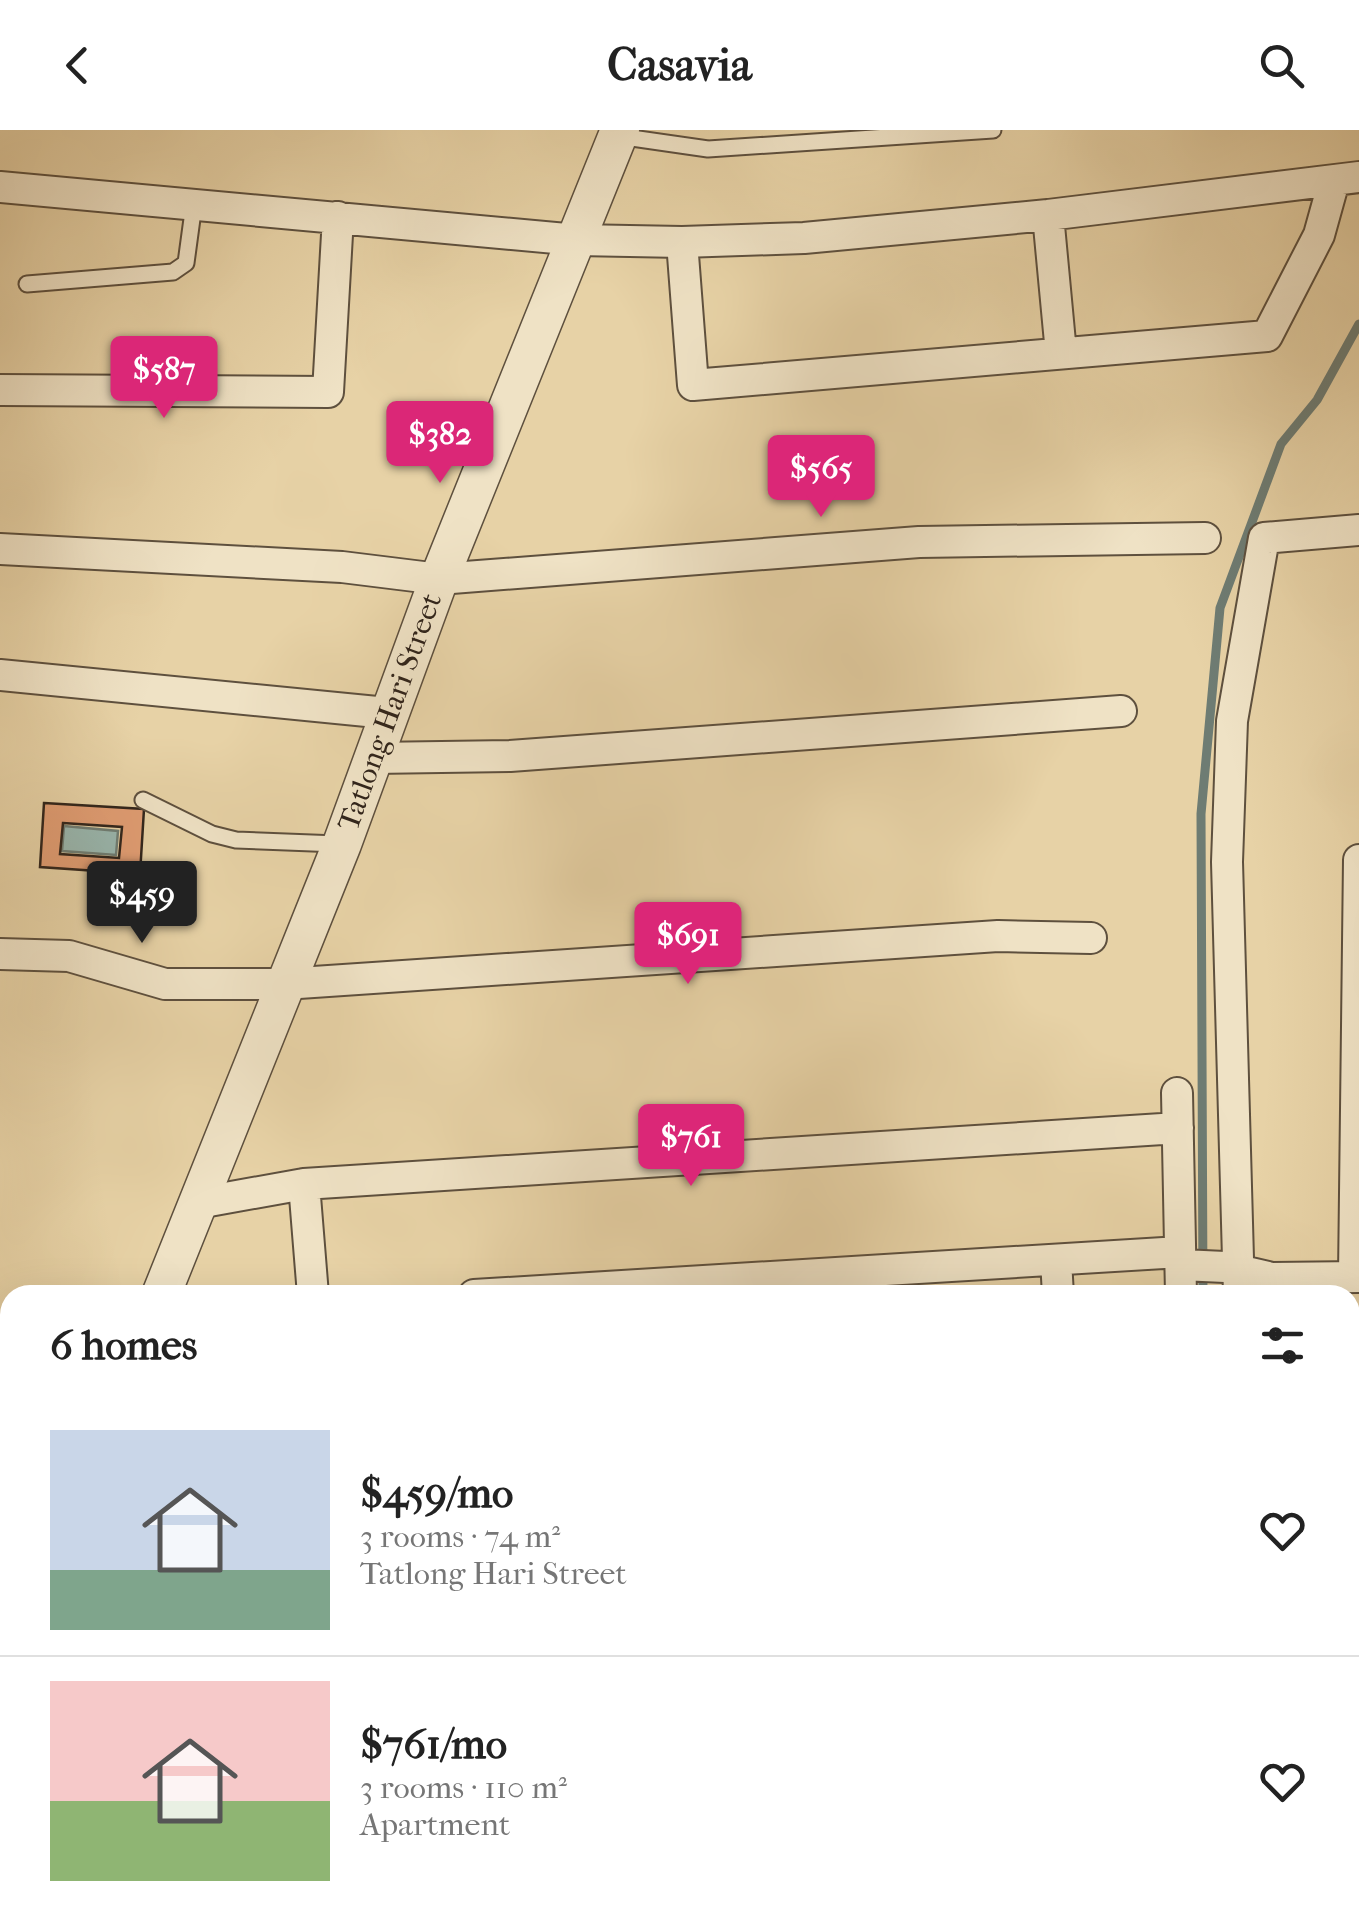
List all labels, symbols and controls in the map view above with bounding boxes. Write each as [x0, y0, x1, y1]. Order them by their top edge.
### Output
icon: back [50, 38, 105, 93]
icon: search [1254, 38, 1309, 93]
text: Casavia [607, 39, 752, 92]
pin: $587 [105, 336, 223, 421]
text: $587 [133, 350, 195, 387]
pin: $382 [381, 401, 499, 486]
text: $382 [408, 415, 472, 452]
pin: $565 [762, 435, 880, 520]
text: $565 [790, 449, 852, 486]
street label: Tatlong Hari Street [331, 588, 449, 835]
pin: $459 [83, 861, 201, 946]
text: $459 [109, 875, 175, 912]
pin: $691 [629, 902, 747, 987]
text: $691 [656, 916, 720, 953]
pin: $761 [632, 1104, 750, 1189]
text: $761 [660, 1118, 722, 1155]
icon: filters [1255, 1318, 1310, 1373]
text: 6 homes [50, 1321, 197, 1370]
text: $459/mo [360, 1469, 513, 1518]
icon: home [130, 1470, 250, 1590]
icon: heart [1255, 1503, 1310, 1558]
text: 3 rooms · 74 m² [360, 1518, 560, 1555]
text: Tatlong Hari Street [360, 1555, 627, 1592]
text: $761/mo [360, 1720, 507, 1769]
icon: home [130, 1721, 250, 1841]
icon: heart [1255, 1754, 1310, 1809]
text: 3 rooms · 110 m² [360, 1769, 567, 1806]
text: Apartment [360, 1806, 510, 1843]

